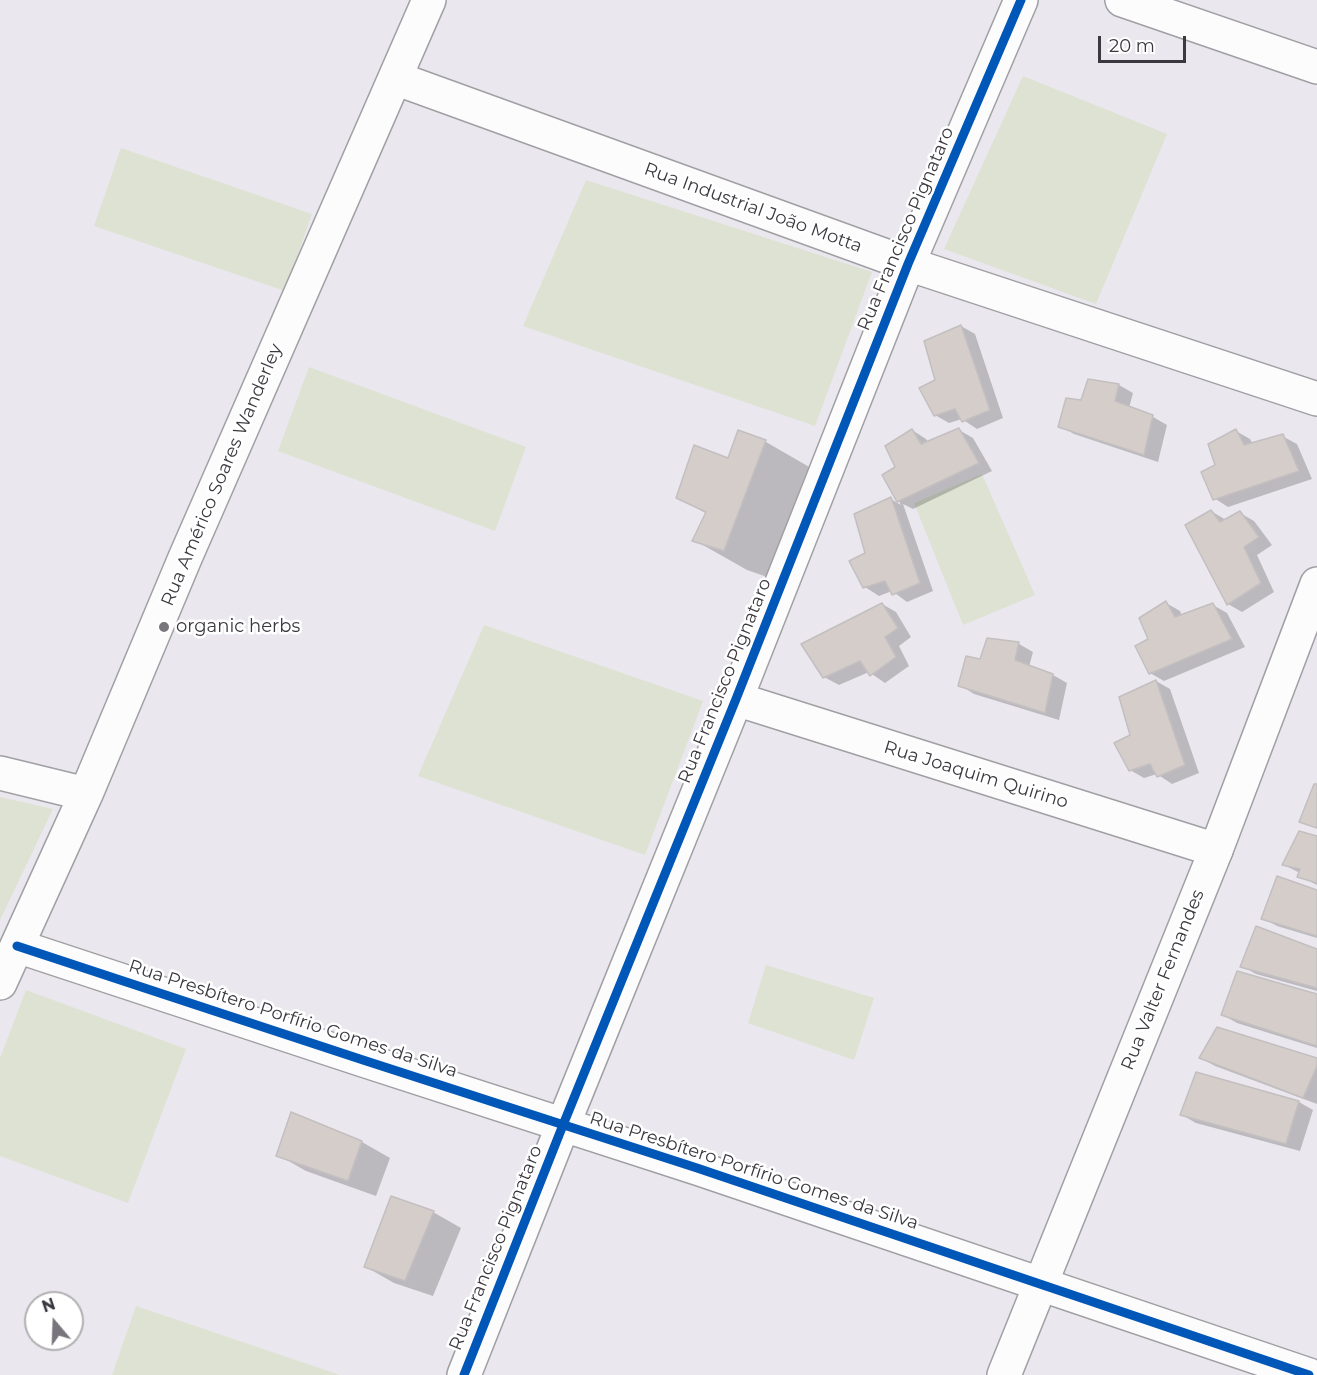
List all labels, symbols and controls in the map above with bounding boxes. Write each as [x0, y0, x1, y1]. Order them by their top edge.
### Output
scale bar [1101, 24, 1190, 62]
text: 20 m [1109, 35, 1155, 57]
street label: Rua Francisco Pignataro [853, 124, 959, 334]
street label: Rua Industrial João Motta [641, 158, 865, 258]
street label: Rua Américo Soares Wanderley [157, 341, 287, 609]
street label: Rua Francisco Pignataro [674, 575, 776, 787]
place label: organic herbs [176, 616, 300, 638]
marker: organic herbs [157, 620, 171, 634]
street label: Rua Joaquim Quirino [881, 737, 1071, 813]
street label: Rua Valter Fernandes [1117, 887, 1209, 1073]
street label: Rua Presbítero Porfírio Gomes da Silva [126, 956, 460, 1082]
street label: Rua Presbítero Porfírio Gomes da Silva [587, 1108, 921, 1234]
street label: Rua Francisco Pignataro [445, 1142, 547, 1354]
north arrow [24, 1291, 84, 1351]
text: N [39, 1294, 58, 1316]

